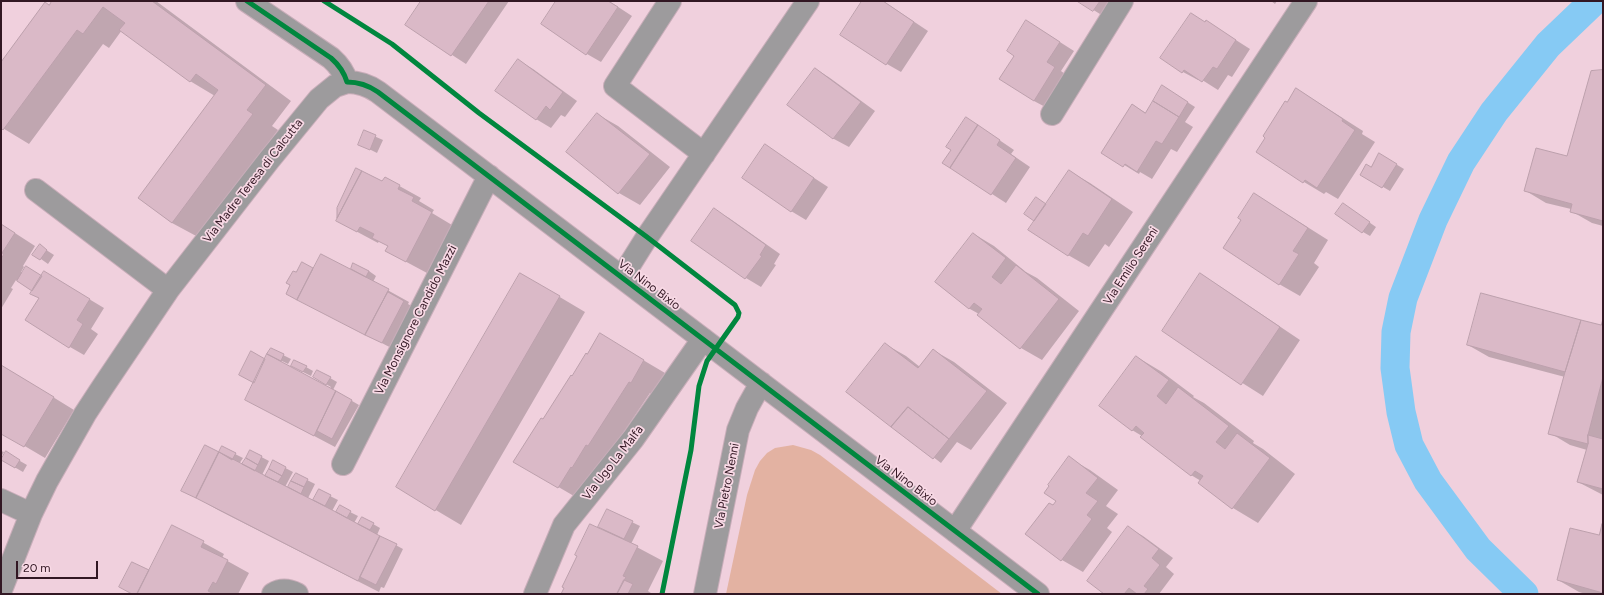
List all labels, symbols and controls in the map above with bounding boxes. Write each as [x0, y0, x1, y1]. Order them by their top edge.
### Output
street label: Via Madre Teresa di Calcutta [200, 116, 306, 246]
street label: Via Emilio Sereni [1101, 224, 1161, 308]
street label: Via Monsignore Candido Mazzi [372, 243, 460, 397]
street label: Via Nino Bixio [615, 257, 683, 313]
street label: Via Ugo La Malfa [580, 423, 646, 503]
street label: Via Pietro Nenni [712, 442, 742, 530]
street label: Via Nino Bixio [872, 453, 940, 509]
scale bar [18, 553, 100, 579]
text: 20 m [23, 561, 51, 575]

